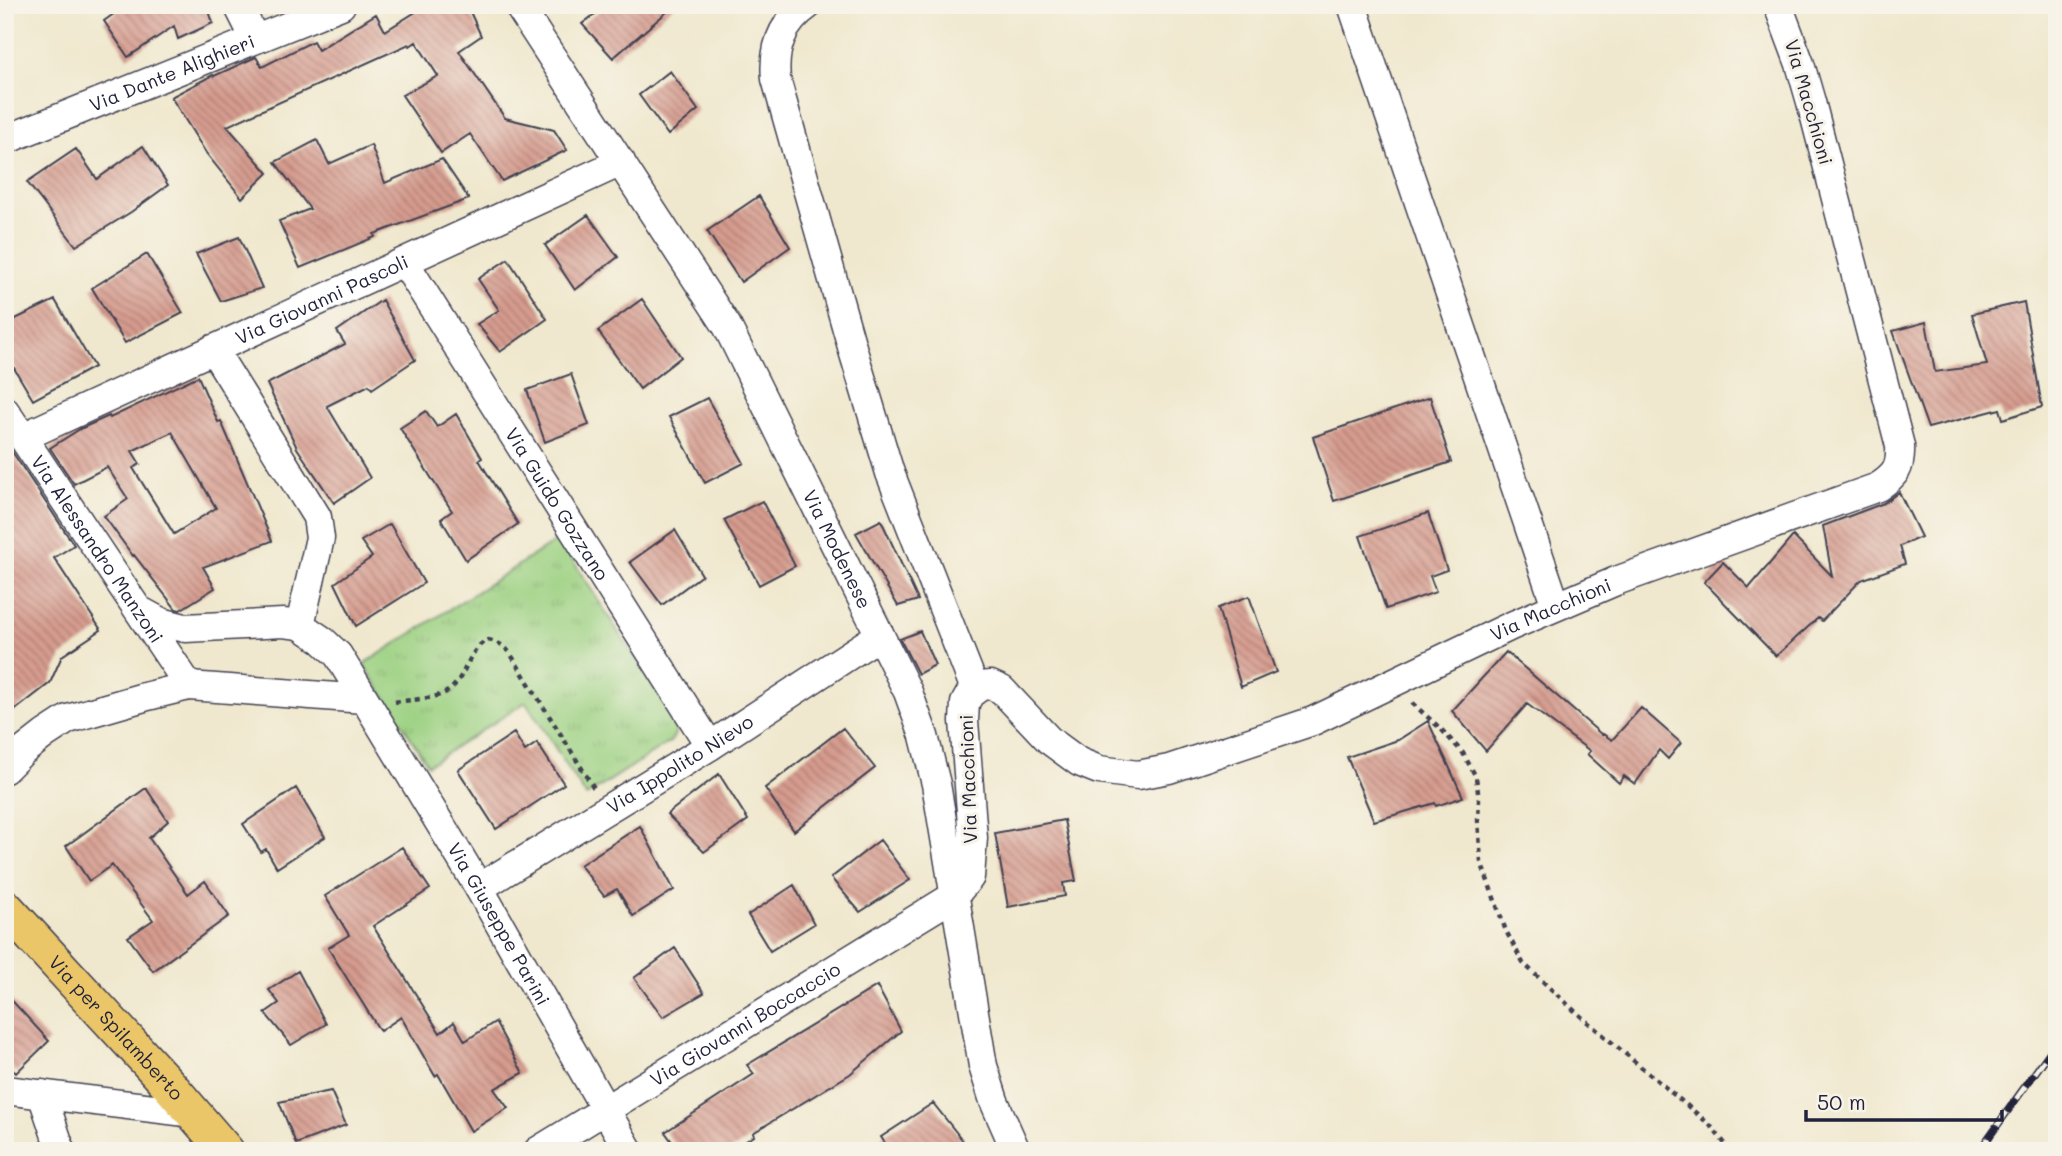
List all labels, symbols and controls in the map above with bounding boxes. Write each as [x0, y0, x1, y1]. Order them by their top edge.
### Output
street label: Via Dante Alighieri [85, 28, 258, 117]
street label: Via Macchioni [1780, 36, 1839, 168]
street label: Via Giovanni Pascoli [231, 248, 412, 350]
street label: Via Guido Gozzano [500, 423, 615, 585]
street label: Via Alessandro Manzoni [26, 450, 170, 648]
street label: Via Modenese [798, 485, 878, 613]
street label: Via Macchioni [1486, 572, 1615, 646]
street label: Via Ippolito Nievo [602, 708, 758, 819]
street label: Via Macchioni [953, 714, 982, 844]
street label: Via Giuseppe Parini [442, 838, 556, 1009]
street label: Via per Spilamberto [44, 950, 189, 1105]
street label: Via Giovanni Boccaccio [645, 956, 845, 1091]
scale bar [1806, 1079, 2002, 1123]
text: 50 m [1817, 1088, 1866, 1115]

